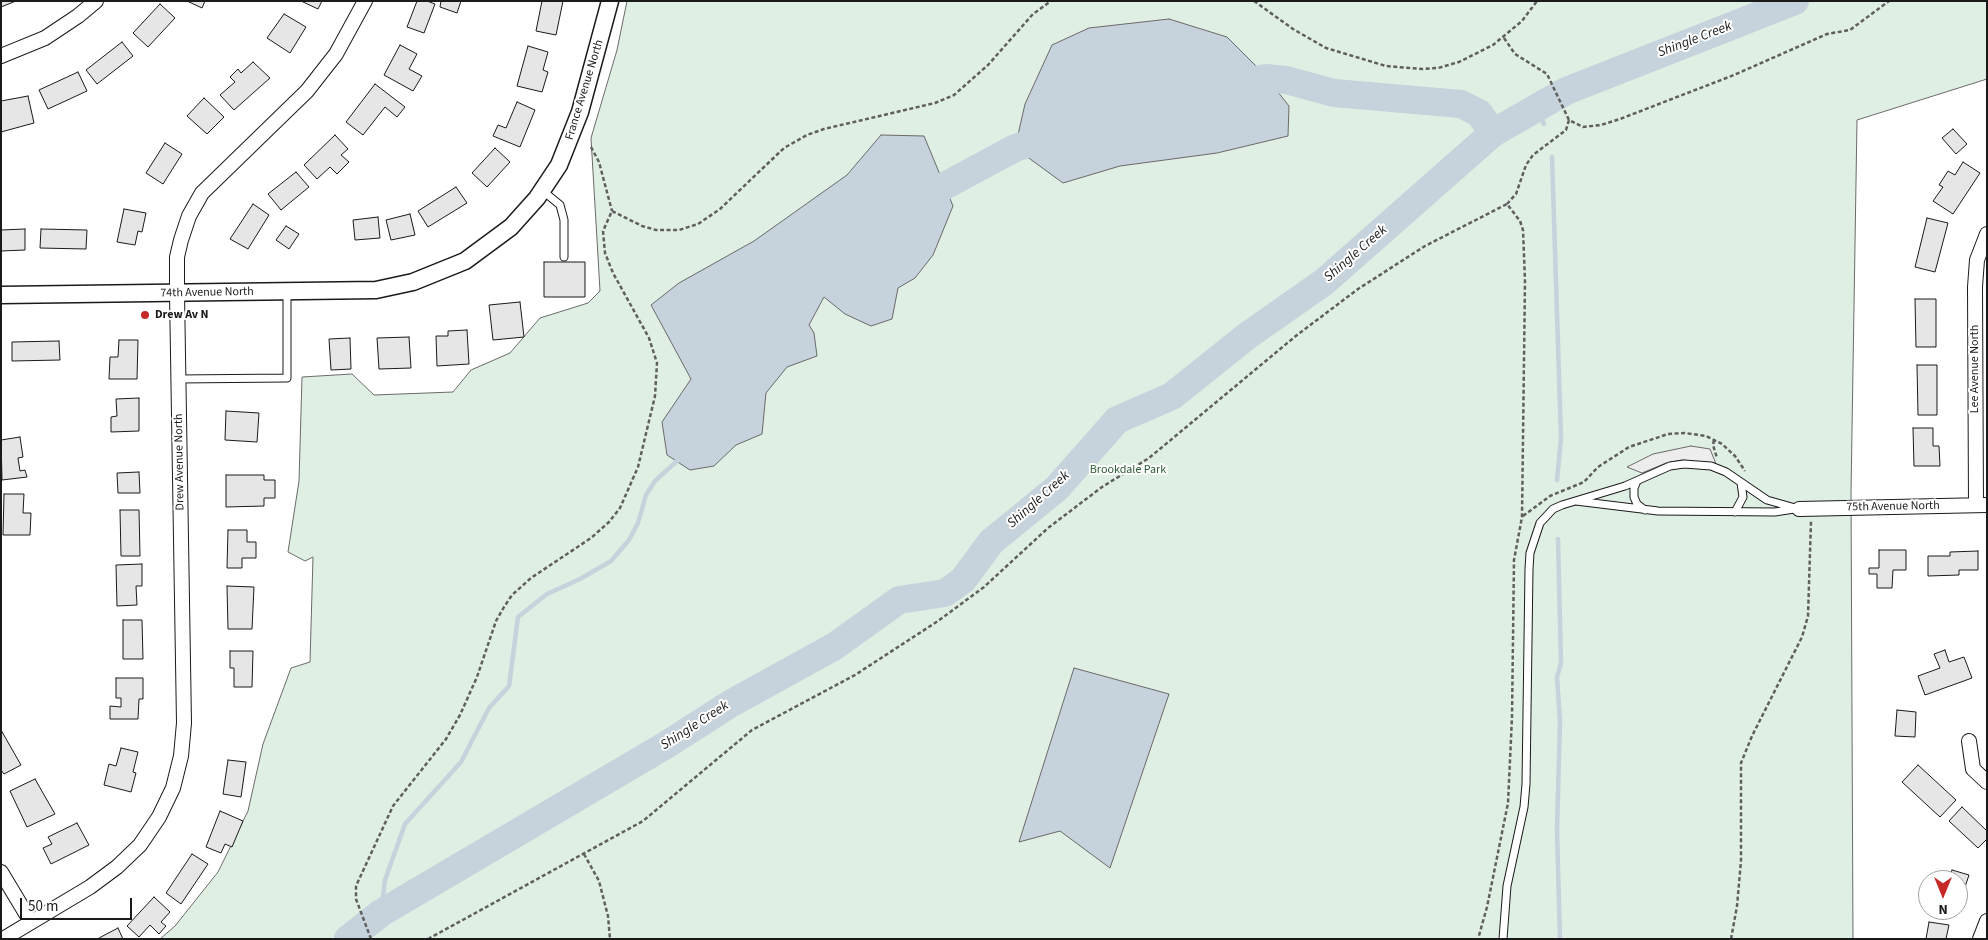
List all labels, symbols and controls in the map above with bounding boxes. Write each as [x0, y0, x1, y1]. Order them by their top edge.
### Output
water label: Shingle Creek [1656, 18, 1734, 62]
street label: France Avenue North [563, 38, 607, 142]
water label: Shingle Creek [1321, 222, 1391, 286]
street label: 74th Avenue North [160, 285, 254, 301]
place label: Drew Av N [155, 308, 208, 322]
marker: Drew Av N [139, 309, 151, 321]
street label: Lee Avenue North [1968, 325, 1982, 413]
street label: Drew Avenue North [172, 413, 188, 511]
park label: Brookdale Park [1090, 463, 1166, 477]
water label: Shingle Creek [1004, 468, 1074, 532]
street label: 75th Avenue North [1846, 499, 1940, 515]
water label: Shingle Creek [658, 698, 732, 754]
north arrow [1918, 870, 1968, 920]
scale bar [22, 888, 135, 920]
text: 50 m [28, 896, 58, 917]
text: N [1938, 899, 1948, 919]

